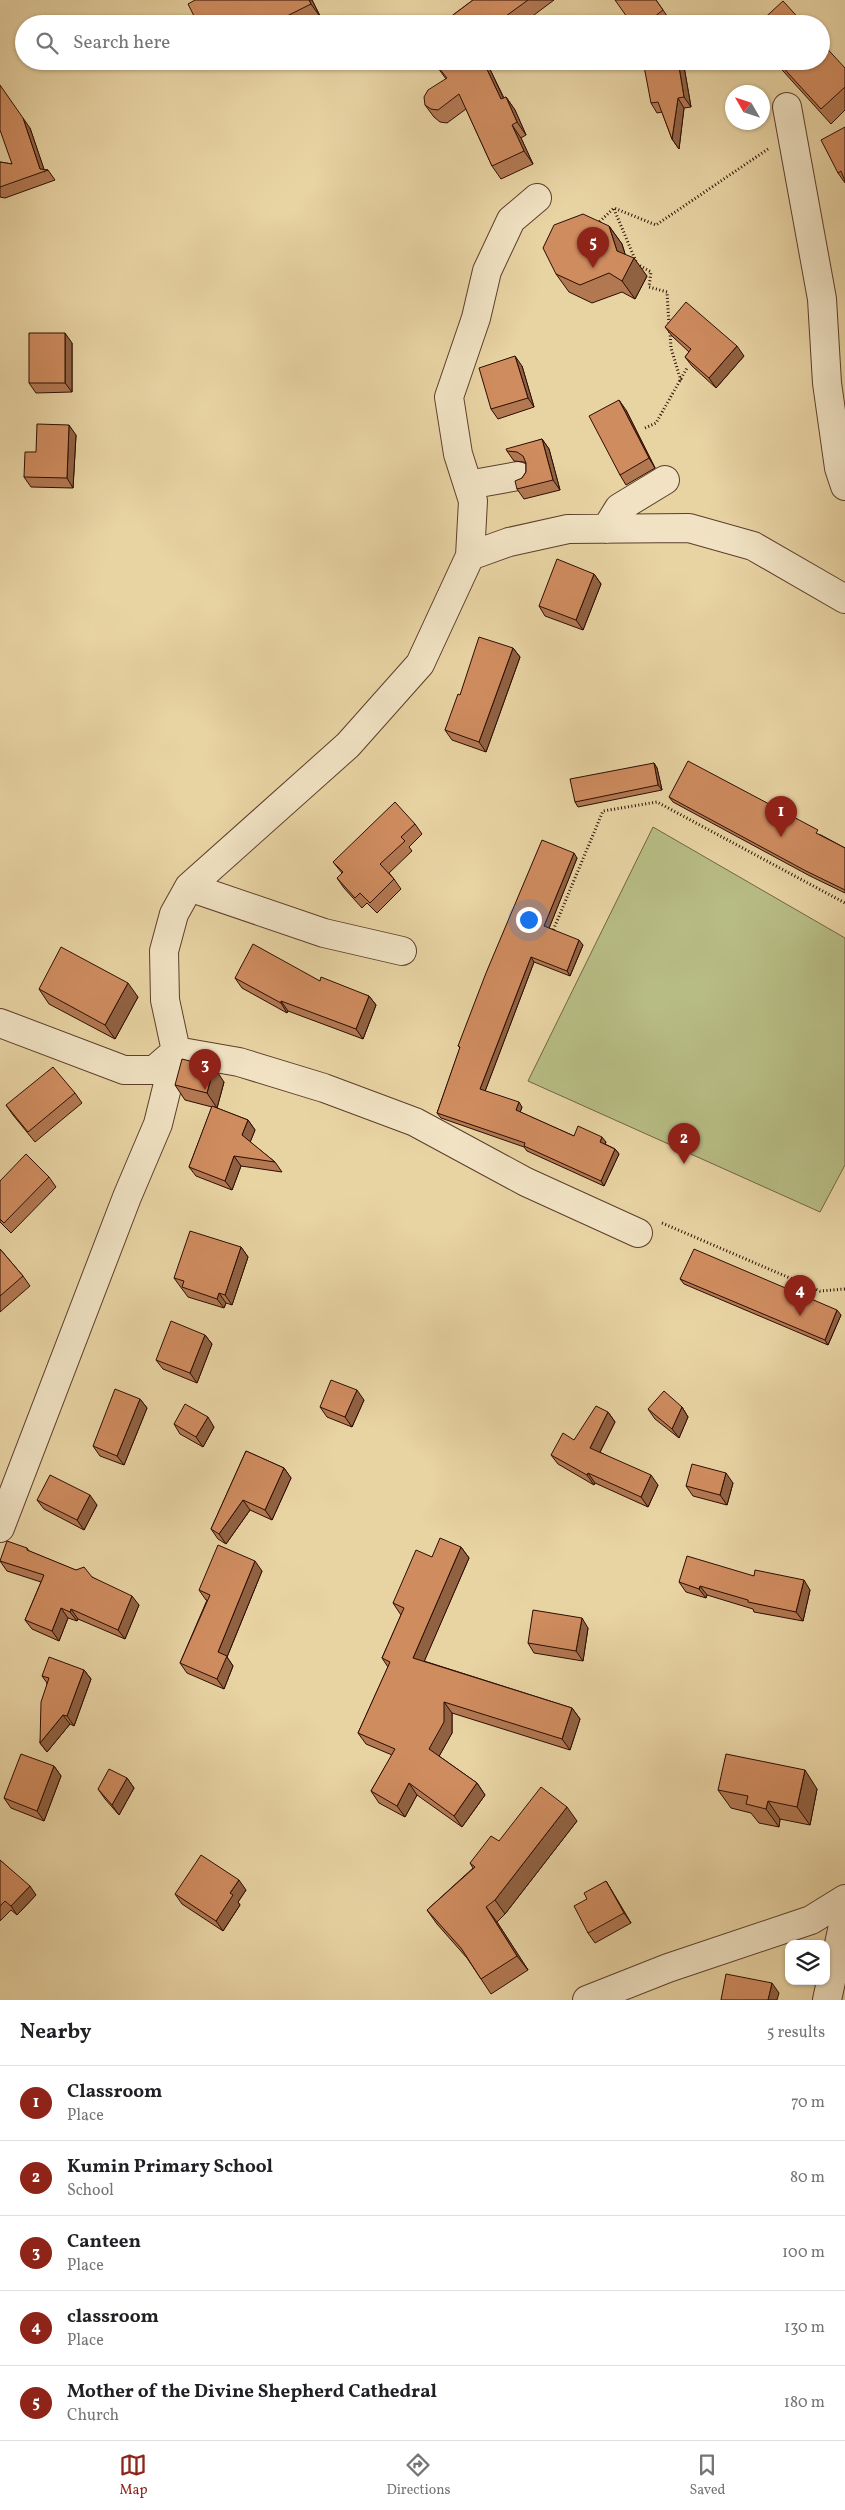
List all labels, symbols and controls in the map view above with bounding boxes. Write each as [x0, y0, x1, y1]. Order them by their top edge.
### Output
search box [15, 15, 830, 70]
icon: search [33, 29, 61, 57]
text: Search here [73, 30, 170, 56]
north arrow [725, 85, 770, 130]
pin: 5 [577, 227, 609, 268]
pin: 1 [765, 796, 797, 837]
your location [516, 907, 542, 933]
pin: 3 [189, 1049, 221, 1090]
pin: 2 [668, 1123, 700, 1164]
pin: 4 [784, 1275, 816, 1316]
map controls [785, 1940, 830, 1985]
button: layers [785, 1940, 830, 1985]
text: Nearby [20, 2018, 91, 2047]
text: 5 results [767, 2022, 825, 2044]
text: Classroom [67, 2079, 162, 2105]
text: 1 [33, 2092, 39, 2114]
text: 70 m [791, 2092, 825, 2114]
text: Place [67, 2105, 104, 2127]
text: Kumin Primary School [67, 2154, 273, 2180]
text: 2 [32, 2167, 40, 2189]
text: 80 m [790, 2167, 825, 2189]
text: School [67, 2180, 114, 2202]
text: Canteen [67, 2229, 141, 2255]
text: 3 [32, 2242, 40, 2264]
text: 100 m [782, 2242, 825, 2264]
text: Place [67, 2255, 104, 2277]
text: classroom [67, 2304, 159, 2330]
text: 4 [31, 2317, 41, 2339]
text: 130 m [784, 2317, 825, 2339]
text: Place [67, 2330, 104, 2352]
text: Mother of the Divine Shepherd Cathedral [67, 2379, 437, 2405]
text: 5 [32, 2392, 40, 2414]
text: 180 m [784, 2392, 825, 2414]
text: Church [67, 2405, 119, 2427]
tab: Map [119, 2451, 147, 2500]
tab: Directions [386, 2451, 451, 2500]
tab: Saved [689, 2451, 726, 2500]

